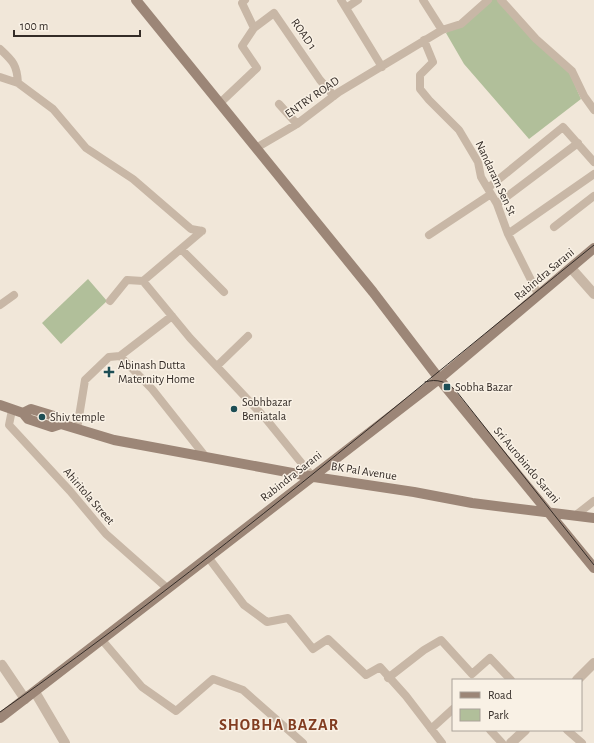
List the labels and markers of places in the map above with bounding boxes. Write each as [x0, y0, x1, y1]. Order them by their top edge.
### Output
place label: Abinash Dutta Maternity Home [118, 359, 195, 386]
marker: Abinash Dutta Maternity Home [103, 366, 115, 378]
place label: Sobha Bazar [455, 381, 513, 393]
marker: Sobha Bazar [442, 382, 452, 392]
place label: Sobhbazar Beniatala [242, 396, 292, 422]
marker: Sobhbazar Beniatala [229, 404, 239, 414]
place label: Shiv temple [50, 411, 105, 423]
marker: Shiv temple [37, 412, 47, 422]

